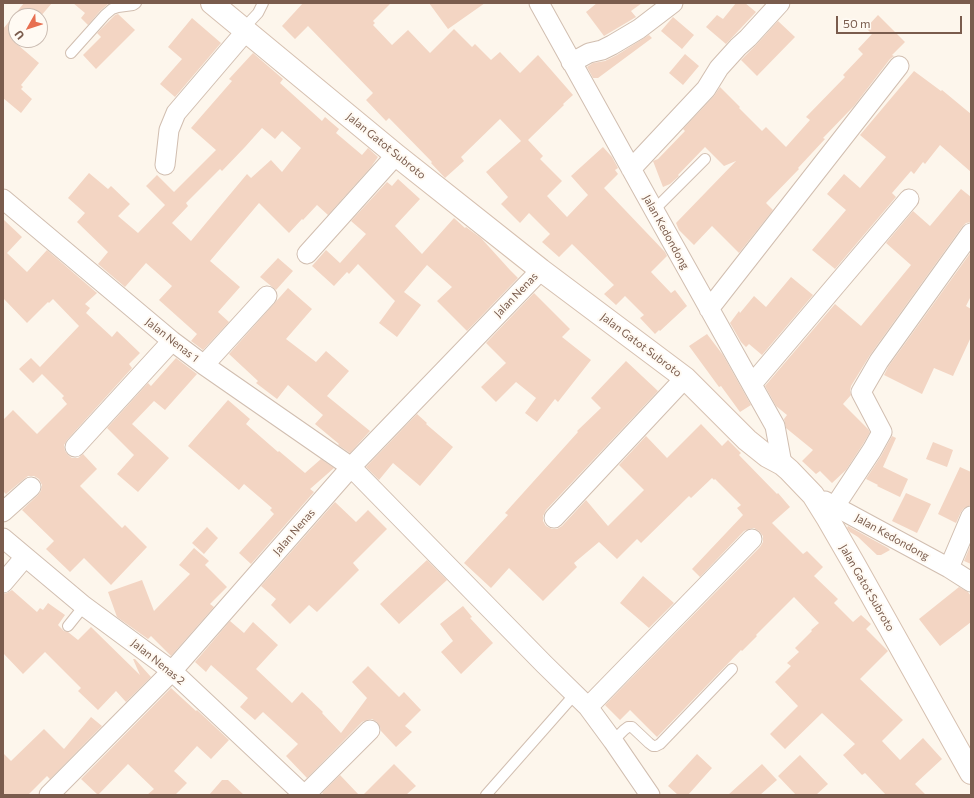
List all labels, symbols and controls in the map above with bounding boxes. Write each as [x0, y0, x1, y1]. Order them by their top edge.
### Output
north arrow [8, 8, 48, 48]
scale bar [838, 8, 964, 34]
text: 50 m [843, 16, 871, 30]
text: U [11, 28, 27, 42]
street label: Jalan Gatot Subroto [344, 110, 428, 182]
street label: Jalan Kedondong [640, 192, 692, 272]
street label: Jalan Nenas [491, 270, 541, 320]
street label: Jalan Gatot Subroto [598, 310, 684, 380]
street label: Jalan Nenas 1 [143, 315, 201, 365]
street label: Jalan Nenas [270, 506, 318, 558]
street label: Jalan Kedondong [852, 511, 932, 563]
street label: Jalan Gatot Subroto [837, 542, 897, 634]
street label: Jalan Nenas 2 [128, 636, 188, 688]

